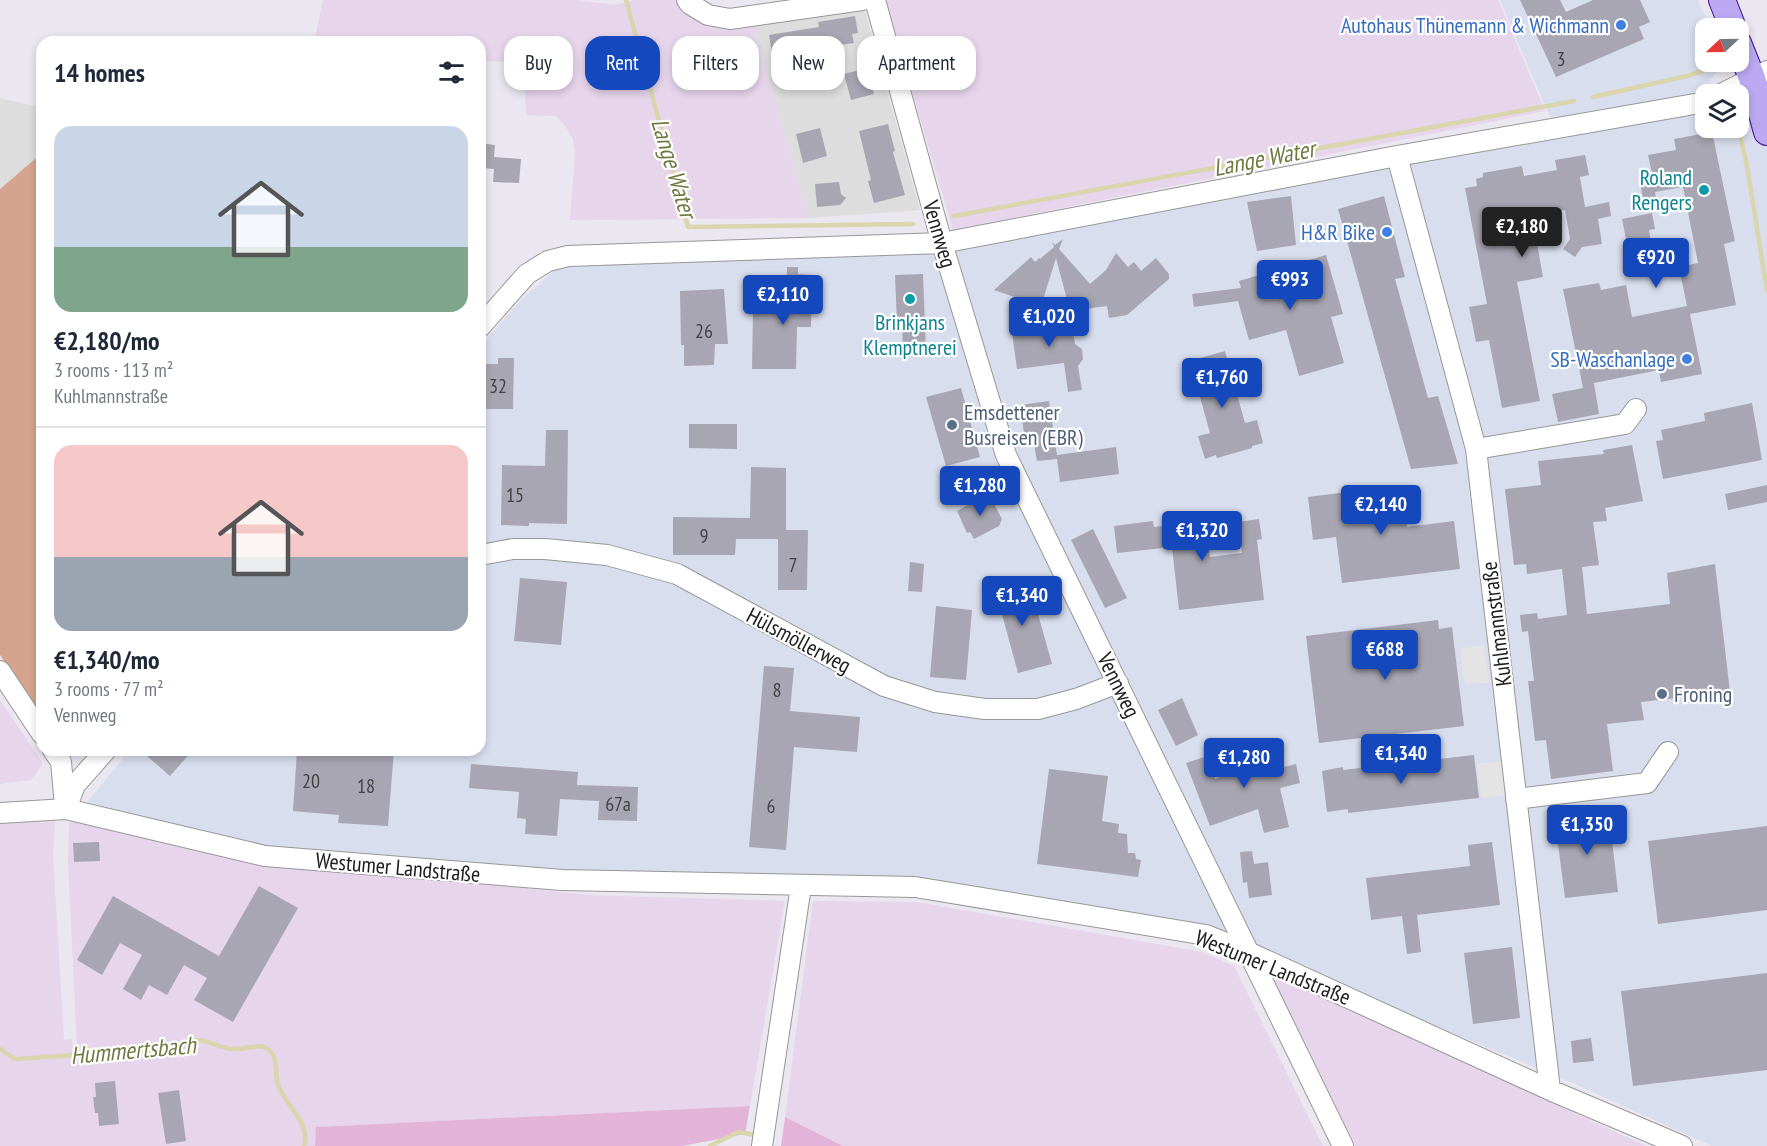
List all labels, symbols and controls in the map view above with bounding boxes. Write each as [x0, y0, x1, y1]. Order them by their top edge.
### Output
place label: Autohaus Thünemann & Wichmann [1341, 11, 1609, 39]
marker: Autohaus Thünemann & Wichmann [1614, 18, 1628, 32]
north arrow [1695, 18, 1749, 72]
map controls [1695, 18, 1749, 138]
chip: Buy [504, 36, 573, 90]
chip: Rent [585, 36, 660, 90]
chip: Filters [672, 36, 759, 90]
chip: New [771, 36, 845, 90]
chip: Apartment [857, 36, 976, 90]
house number: 3 [1557, 46, 1566, 72]
text: 14 homes [54, 56, 145, 89]
icon: filters [435, 56, 468, 89]
button: layers [1695, 84, 1749, 138]
water label: Lange Water [644, 114, 705, 225]
water label: Lange Water [1211, 132, 1321, 183]
place label: Roland Rengers [1631, 163, 1692, 216]
icon: home [207, 165, 315, 273]
marker: Roland Rengers [1697, 183, 1711, 197]
street label: Vennweg [917, 196, 963, 271]
pin: €2,180 [1473, 207, 1571, 258]
text: €2,180 [1496, 213, 1548, 239]
place label: H&R Bike [1301, 218, 1375, 246]
marker: H&R Bike [1380, 225, 1394, 239]
pin: €920 [1620, 238, 1692, 289]
text: €920 [1637, 244, 1675, 270]
pin: €993 [1254, 260, 1326, 311]
text: €993 [1271, 266, 1309, 292]
pin: €2,110 [734, 275, 832, 326]
text: €2,110 [757, 281, 809, 307]
marker: Brinkjans Klemptnerei [903, 292, 917, 306]
pin: €1,020 [1000, 297, 1098, 348]
text: €1,020 [1023, 303, 1075, 329]
place label: Brinkjans Klemptnerei [863, 308, 957, 361]
house number: 26 [695, 318, 713, 344]
text: €2,180/mo [54, 324, 160, 357]
place label: SB-Waschanlage [1550, 345, 1675, 373]
marker: SB-Waschanlage [1680, 352, 1694, 366]
text: 3 rooms · 113 m² [54, 357, 173, 383]
pin: €1,760 [1173, 358, 1271, 409]
text: €1,760 [1196, 364, 1248, 390]
house number: 32 [489, 373, 507, 399]
text: Kuhlmannstraße [54, 383, 168, 409]
place label: Emsdettener Busreisen (EBR) [964, 398, 1084, 451]
marker: Emsdettener Busreisen (EBR) [945, 418, 959, 432]
pin: €1,280 [931, 466, 1029, 517]
text: €1,280 [954, 472, 1006, 498]
house number: 15 [506, 482, 524, 508]
icon: home [207, 484, 315, 592]
pin: €2,140 [1332, 485, 1430, 536]
text: €2,140 [1355, 491, 1407, 517]
pin: €1,320 [1153, 511, 1251, 562]
text: €1,320 [1176, 517, 1228, 543]
house number: 9 [700, 523, 709, 549]
house number: 7 [789, 552, 798, 578]
street label: Kuhlmannstraße [1474, 560, 1518, 688]
pin: €1,340 [973, 576, 1071, 627]
text: €1,340 [996, 582, 1048, 608]
street label: Hülsmöllerweg [742, 601, 856, 679]
pin: €688 [1349, 630, 1421, 681]
text: €688 [1366, 636, 1404, 662]
text: €1,340/mo [54, 643, 160, 676]
street label: Vennweg [1091, 647, 1147, 722]
text: 3 rooms · 77 m² [54, 676, 164, 702]
house number: 8 [773, 677, 782, 703]
place label: Froning [1674, 680, 1732, 708]
marker: Froning [1655, 687, 1669, 701]
text: Vennweg [54, 702, 116, 728]
pin: €1,340 [1352, 734, 1450, 785]
pin: €1,280 [1195, 738, 1293, 789]
text: €1,340 [1375, 740, 1427, 766]
text: €1,280 [1218, 744, 1270, 770]
house number: 20 [302, 768, 320, 794]
house number: 18 [357, 773, 375, 799]
house number: 67a [605, 791, 631, 817]
house number: 6 [767, 793, 776, 819]
pin: €1,350 [1538, 805, 1636, 856]
text: €1,350 [1561, 811, 1613, 837]
street label: Westumer Landstraße [315, 846, 481, 888]
street label: Westumer Landstraße [1191, 923, 1355, 1011]
water label: Hummertsbach [69, 1029, 198, 1071]

